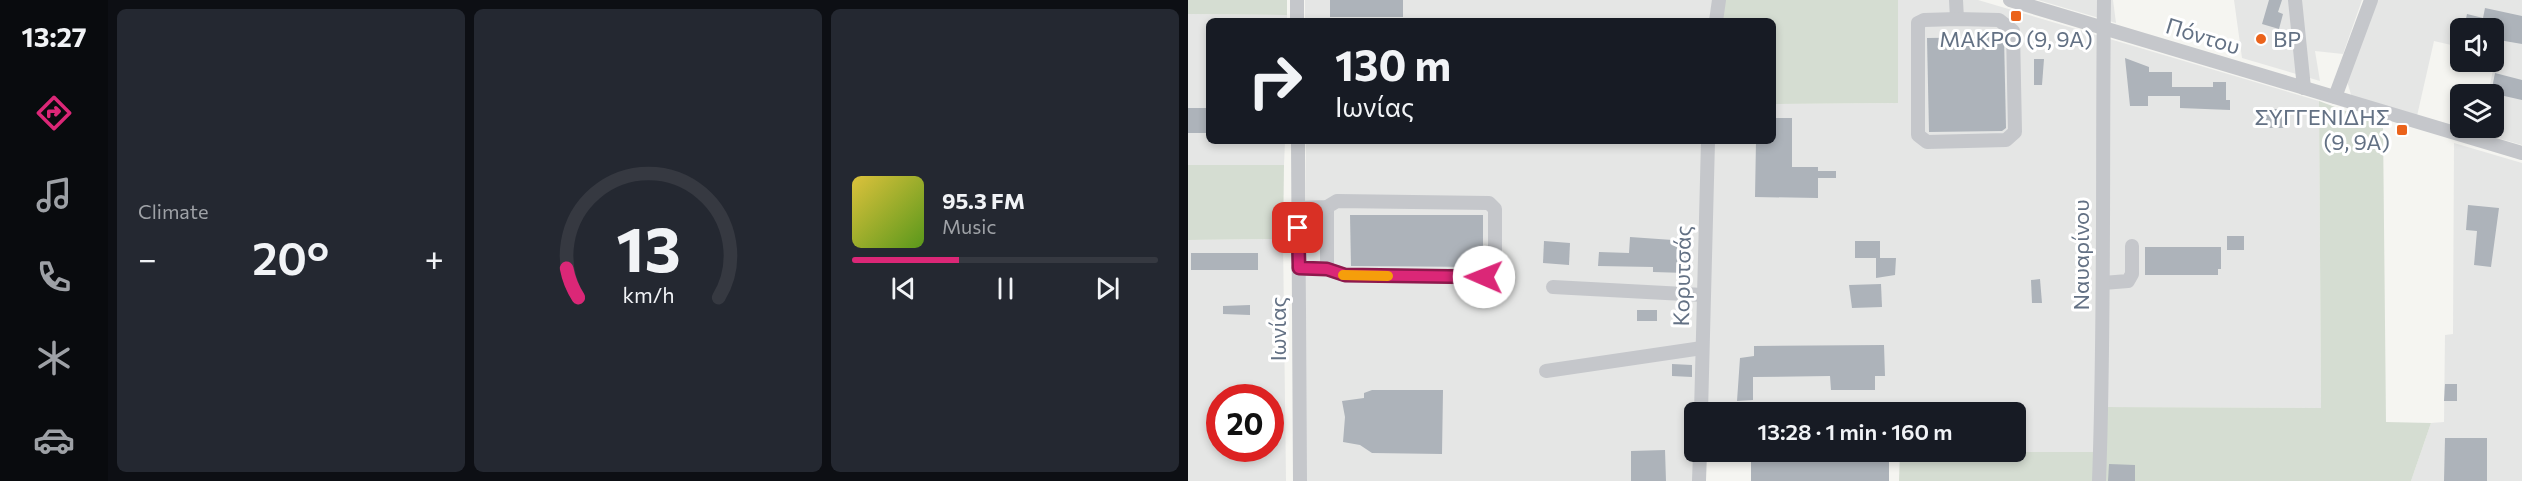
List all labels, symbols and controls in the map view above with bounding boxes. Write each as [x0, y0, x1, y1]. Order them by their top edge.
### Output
marker: ΜΑΚΡΟ (9, 9Α) [2009, 9, 2023, 23]
street label: Πόντου [2163, 11, 2244, 60]
map controls [2450, 18, 2504, 138]
button: sound [2450, 18, 2504, 72]
text: 13:27 [21, 20, 87, 53]
place label: ΜΑΚΡΟ (9, 9Α) [1939, 25, 2093, 52]
place label: BP [2273, 25, 2301, 52]
marker: BP [2254, 32, 2268, 46]
text: 130 m [1335, 38, 1451, 90]
icon: right [1236, 42, 1314, 120]
button: layers [2450, 84, 2504, 138]
text: Ιωνίας [1335, 90, 1414, 123]
icon: directions [33, 92, 75, 134]
place label: ΣΥΓΓΕΝΙΔΗΣ (9, 9Α) [2254, 103, 2390, 155]
marker: ΣΥΓΓΕΝΙΔΗΣ (9, 9Α) [2395, 123, 2409, 137]
icon: music [33, 174, 75, 216]
text: 95.3 FM [942, 187, 1025, 214]
text: Climate [138, 199, 208, 223]
street label: Ναυαρίνου [2067, 199, 2094, 311]
pin [1272, 202, 1323, 253]
text: 13 [616, 209, 680, 285]
icon: arrive [1281, 211, 1314, 244]
text: Music [942, 214, 996, 238]
street label: Κορυτσάς [1667, 225, 1696, 327]
text: 20° [252, 229, 329, 284]
text: − [138, 237, 157, 278]
text: + [425, 237, 444, 278]
position arrow [1452, 245, 1516, 309]
icon: phone [33, 256, 75, 298]
icon: previous [887, 272, 920, 305]
icon: pause [989, 272, 1022, 305]
icon: next [1091, 272, 1124, 305]
text: km/h [622, 281, 674, 307]
street label: Ιωνίας [1264, 297, 1291, 361]
icon: climate [33, 337, 75, 379]
speed limit sign: 20 [1206, 384, 1284, 462]
text: 13:28 · 1 min · 160 m [1758, 418, 1953, 445]
icon: car [33, 419, 75, 461]

